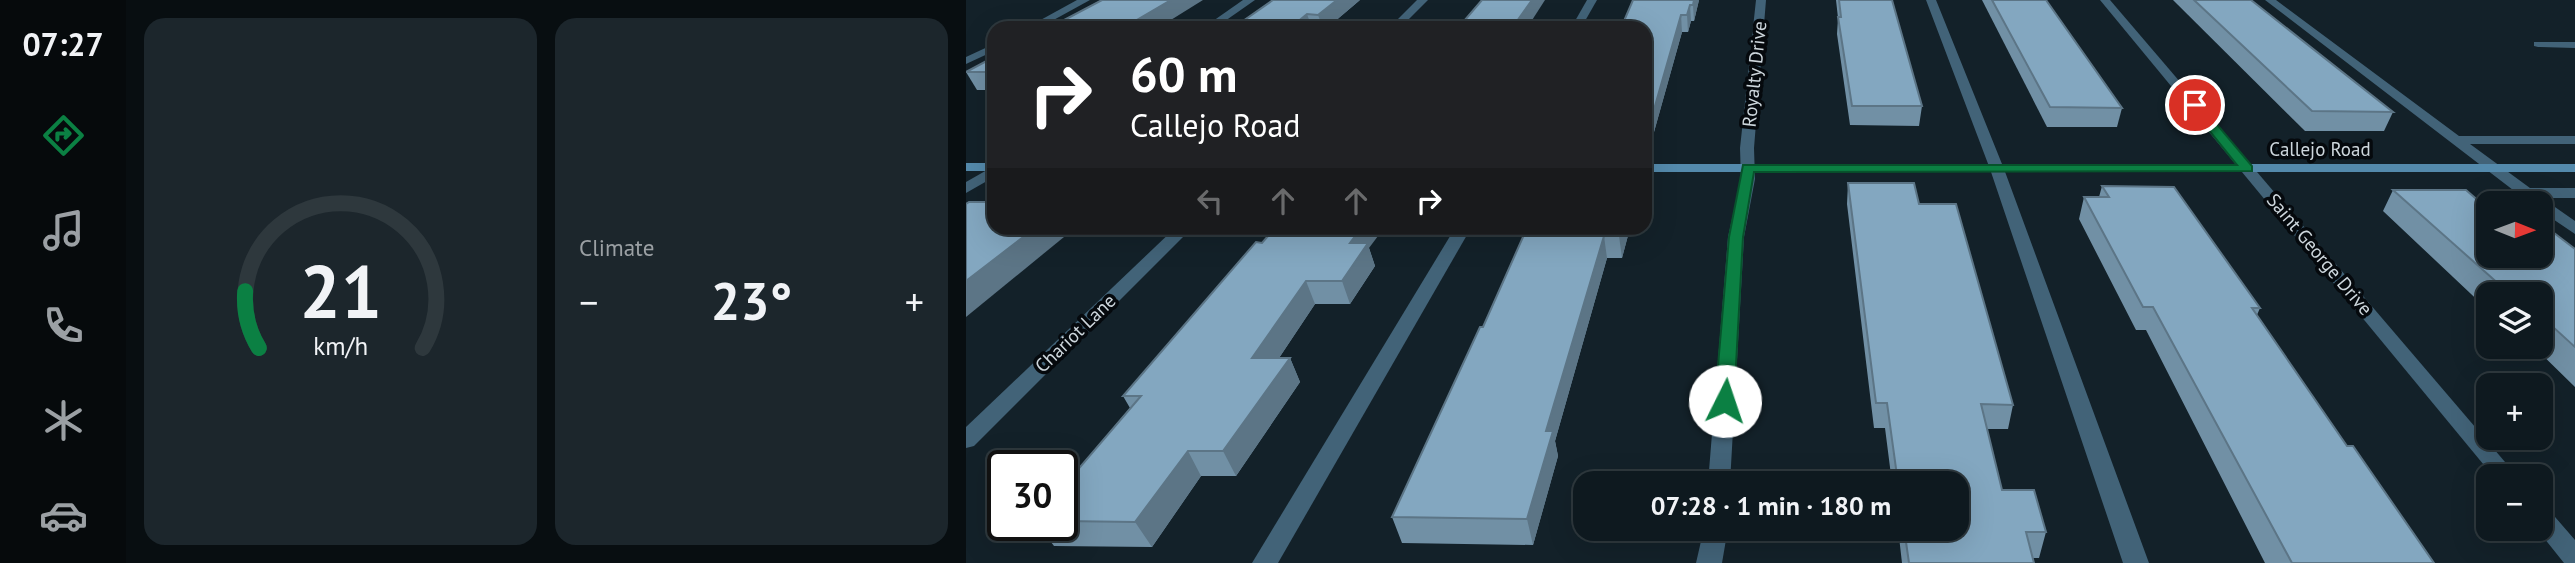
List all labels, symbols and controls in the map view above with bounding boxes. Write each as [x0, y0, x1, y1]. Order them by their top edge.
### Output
street label: Royalty Drive [1737, 20, 1771, 128]
text: 07:27 [22, 23, 104, 65]
text: 60 m [1130, 42, 1237, 106]
icon: right [1015, 49, 1106, 140]
pin [2165, 75, 2225, 135]
icon: arrive [2176, 86, 2214, 124]
text: Callejo Road [1130, 104, 1301, 146]
icon: directions [39, 111, 88, 160]
street label: Callejo Road [2269, 137, 2371, 161]
icon: left [1191, 182, 1229, 220]
icon: ahead [1264, 182, 1302, 220]
icon: ahead [1337, 182, 1375, 220]
icon: right [1410, 182, 1448, 220]
street label: Saint George Drive [2262, 188, 2378, 320]
north arrow [2476, 191, 2553, 268]
map controls [2476, 191, 2553, 541]
icon: music [39, 206, 88, 255]
text: Climate [579, 233, 654, 262]
text: 21 [299, 244, 382, 338]
text: 23° [711, 267, 792, 334]
text: − [579, 277, 598, 326]
text: + [905, 277, 924, 326]
button: layers [2476, 282, 2553, 359]
street label: Chariot Lane [1030, 289, 1120, 377]
icon: phone [39, 301, 88, 350]
text: km/h [313, 329, 368, 361]
position arrow [1688, 364, 1762, 438]
button: + [2476, 373, 2553, 450]
icon: climate [39, 396, 88, 445]
speed limit sign: 30 [987, 450, 1078, 541]
button: − [2476, 464, 2553, 541]
text: 07:28 · 1 min · 180 m [1651, 489, 1891, 522]
icon: car [39, 491, 88, 540]

